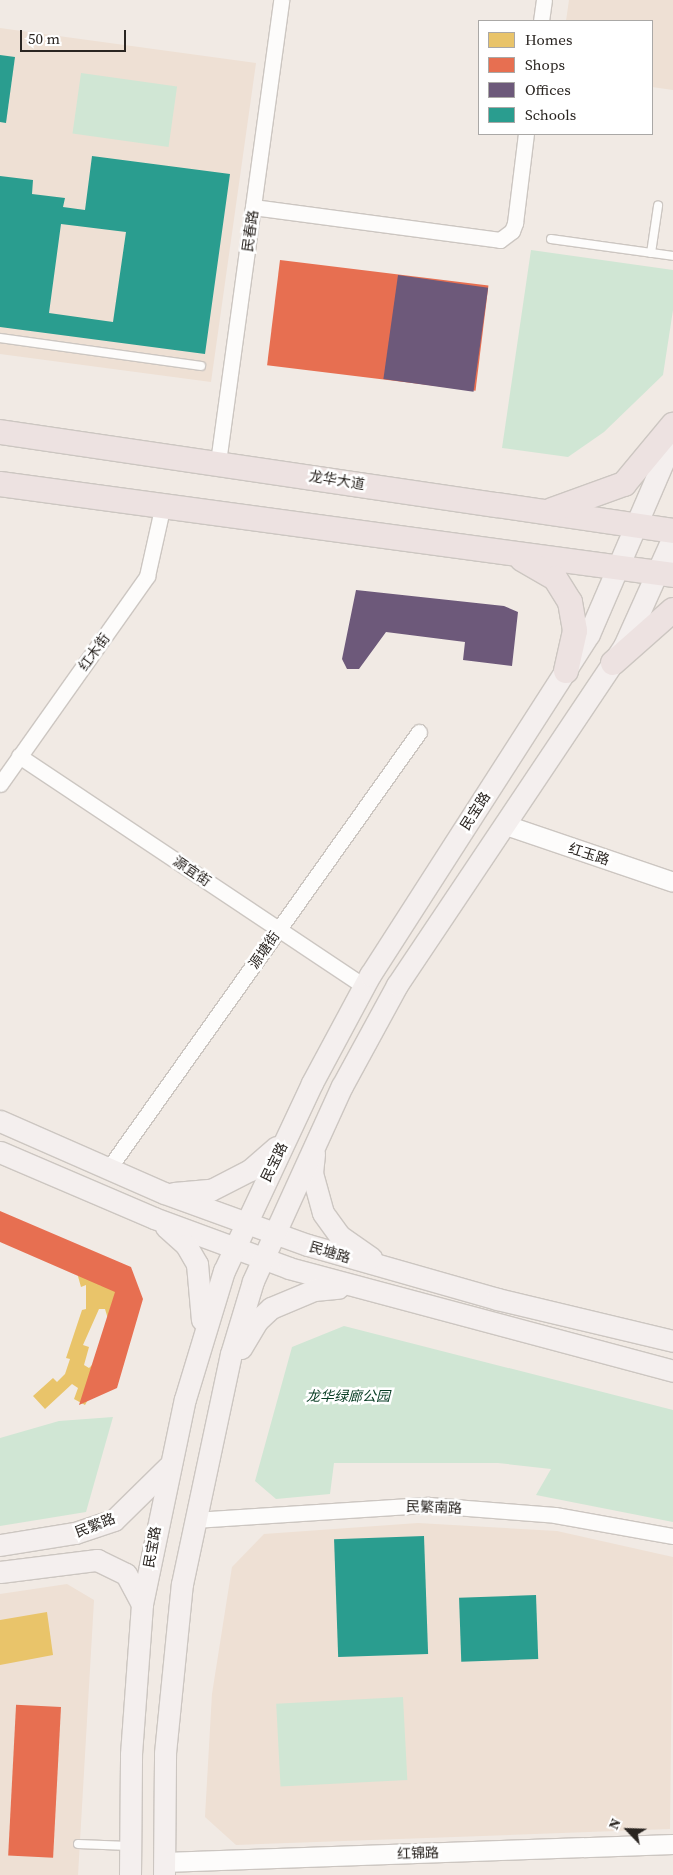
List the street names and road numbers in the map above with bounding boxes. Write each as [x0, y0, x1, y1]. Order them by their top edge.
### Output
street label: 民春路 [239, 209, 261, 253]
street label: 龙华大道 [308, 467, 366, 493]
street label: 红木街 [75, 630, 113, 674]
street label: 民宝路 [457, 789, 493, 833]
street label: 红玉路 [566, 840, 612, 868]
street label: 源宜街 [170, 852, 214, 890]
street label: 源塘街 [245, 928, 283, 972]
street label: 民宝路 [257, 1139, 291, 1185]
street label: 民塘路 [307, 1238, 353, 1266]
street label: 民繁南路 [406, 1498, 462, 1516]
street label: 民繁路 [72, 1510, 118, 1540]
street label: 民宝路 [140, 1525, 164, 1569]
street label: 红锦路 [397, 1844, 439, 1862]

